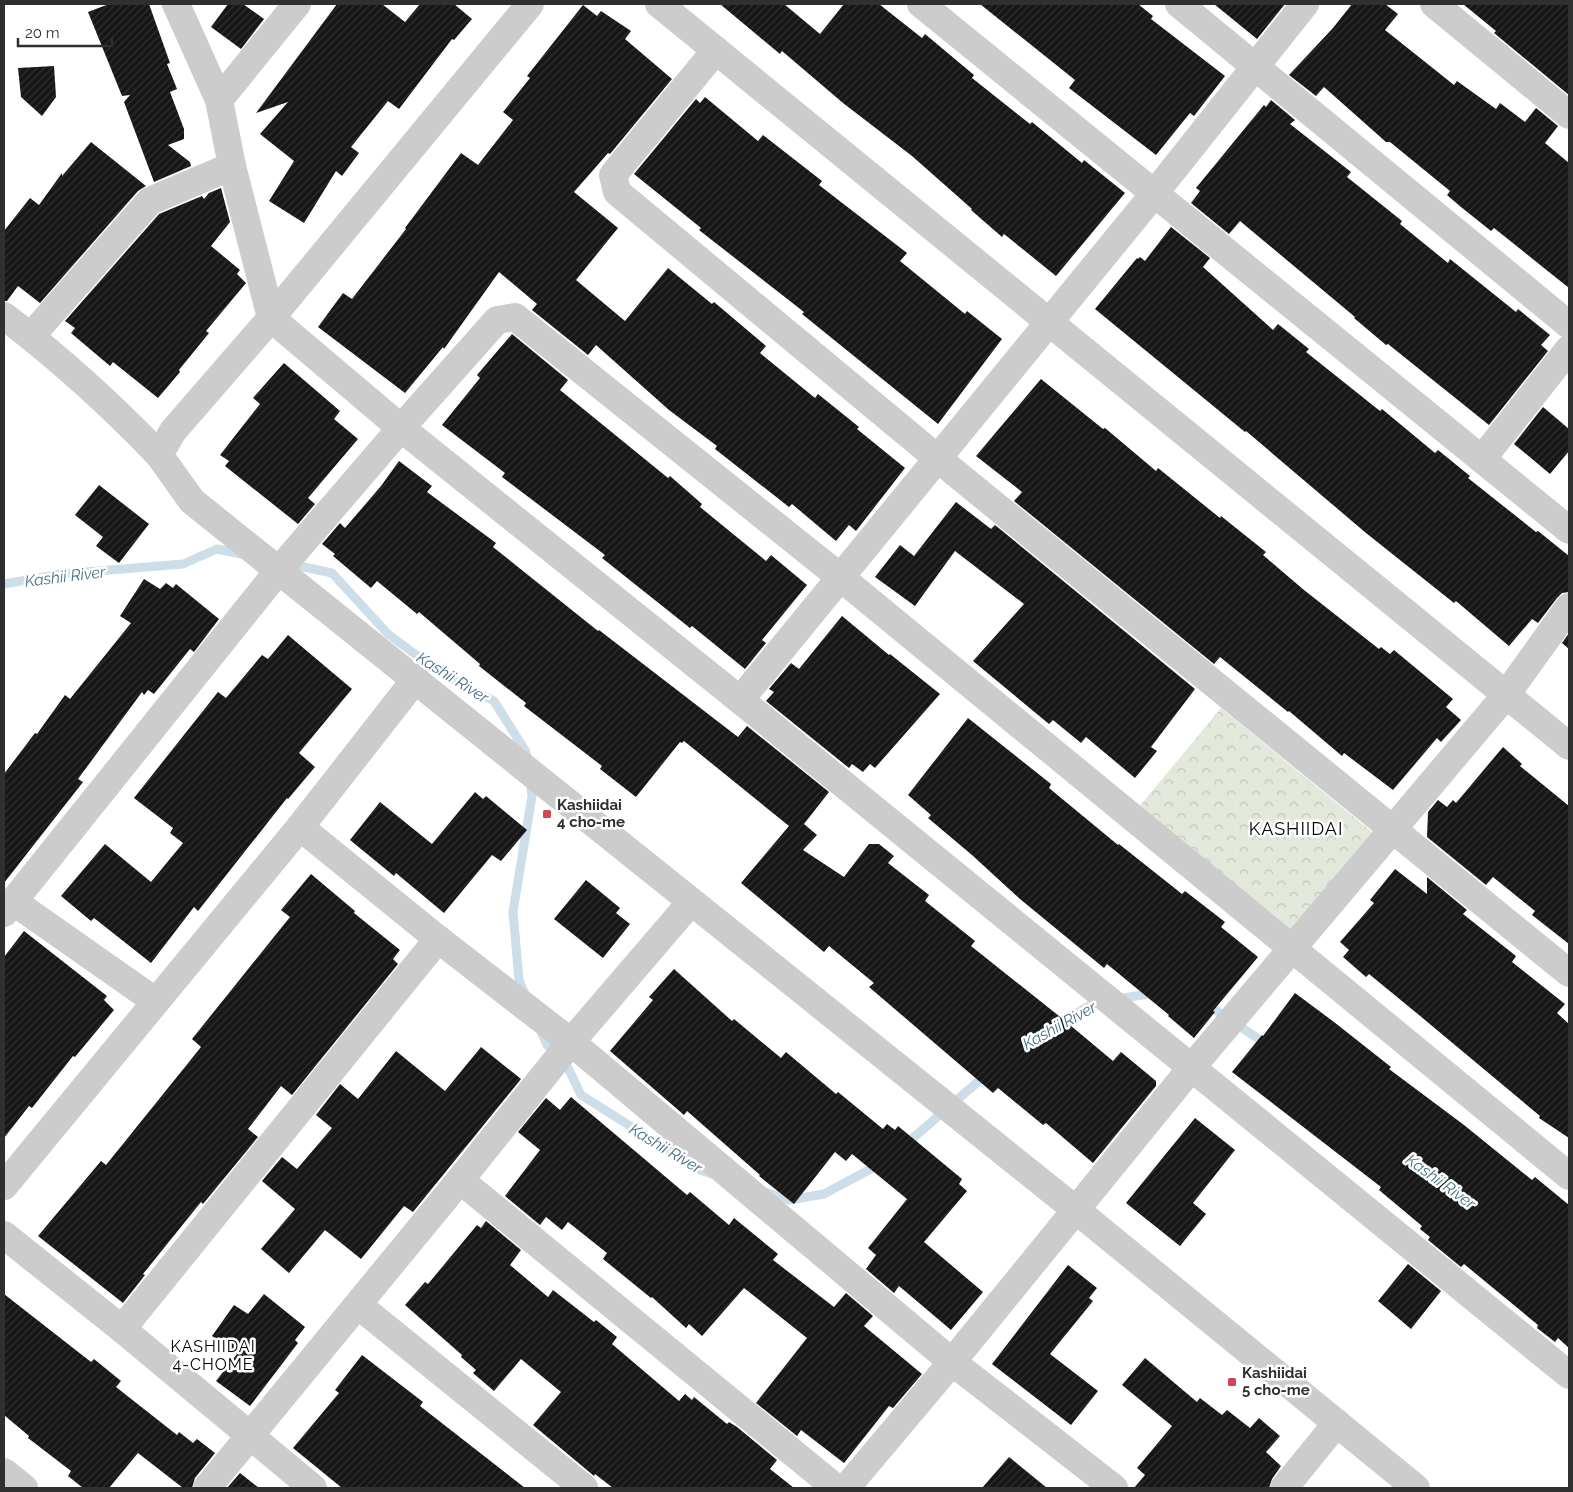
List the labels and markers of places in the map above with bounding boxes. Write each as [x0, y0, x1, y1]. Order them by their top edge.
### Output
place label: Kashiidai 4 cho-me [557, 796, 625, 831]
marker: Kashiidai 4 cho-me [541, 808, 553, 820]
place label: Kashiidai 5 cho-me [1242, 1364, 1310, 1399]
marker: Kashiidai 5 cho-me [1226, 1376, 1238, 1388]

